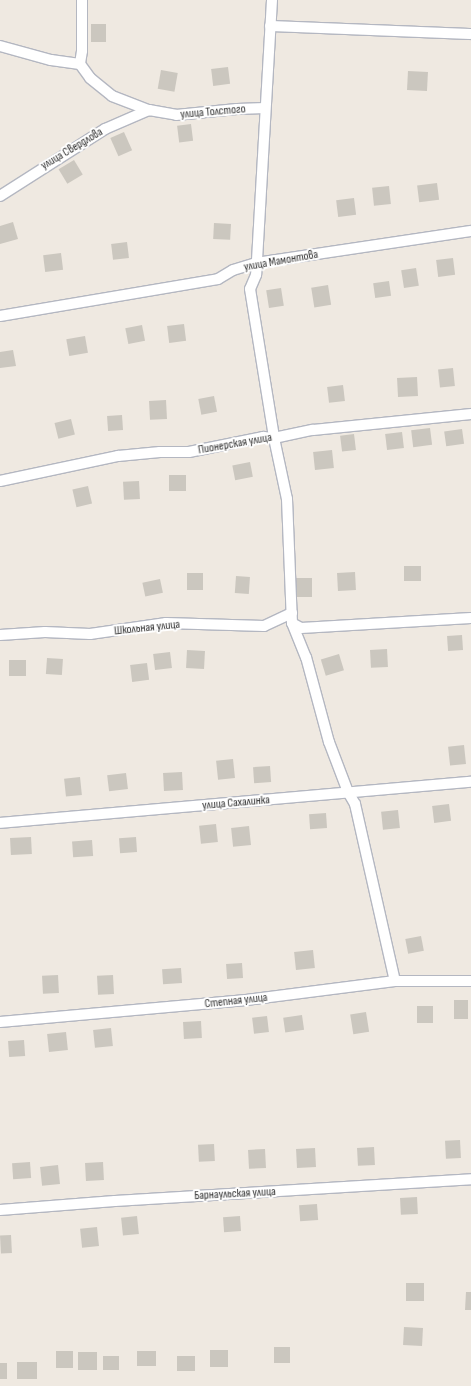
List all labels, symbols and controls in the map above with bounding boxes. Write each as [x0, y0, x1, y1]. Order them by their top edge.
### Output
street label: улица Толстого [180, 102, 246, 122]
street label: улица Свердлова [38, 125, 106, 173]
street label: улица Мамонтова [243, 247, 319, 275]
street label: Пионерская улица [197, 430, 273, 458]
street label: Школьная улица [113, 617, 181, 639]
street label: улица Сахалинка [202, 793, 270, 813]
street label: Степная улица [204, 991, 268, 1011]
street label: Барнаульская улица [194, 1185, 276, 1203]

